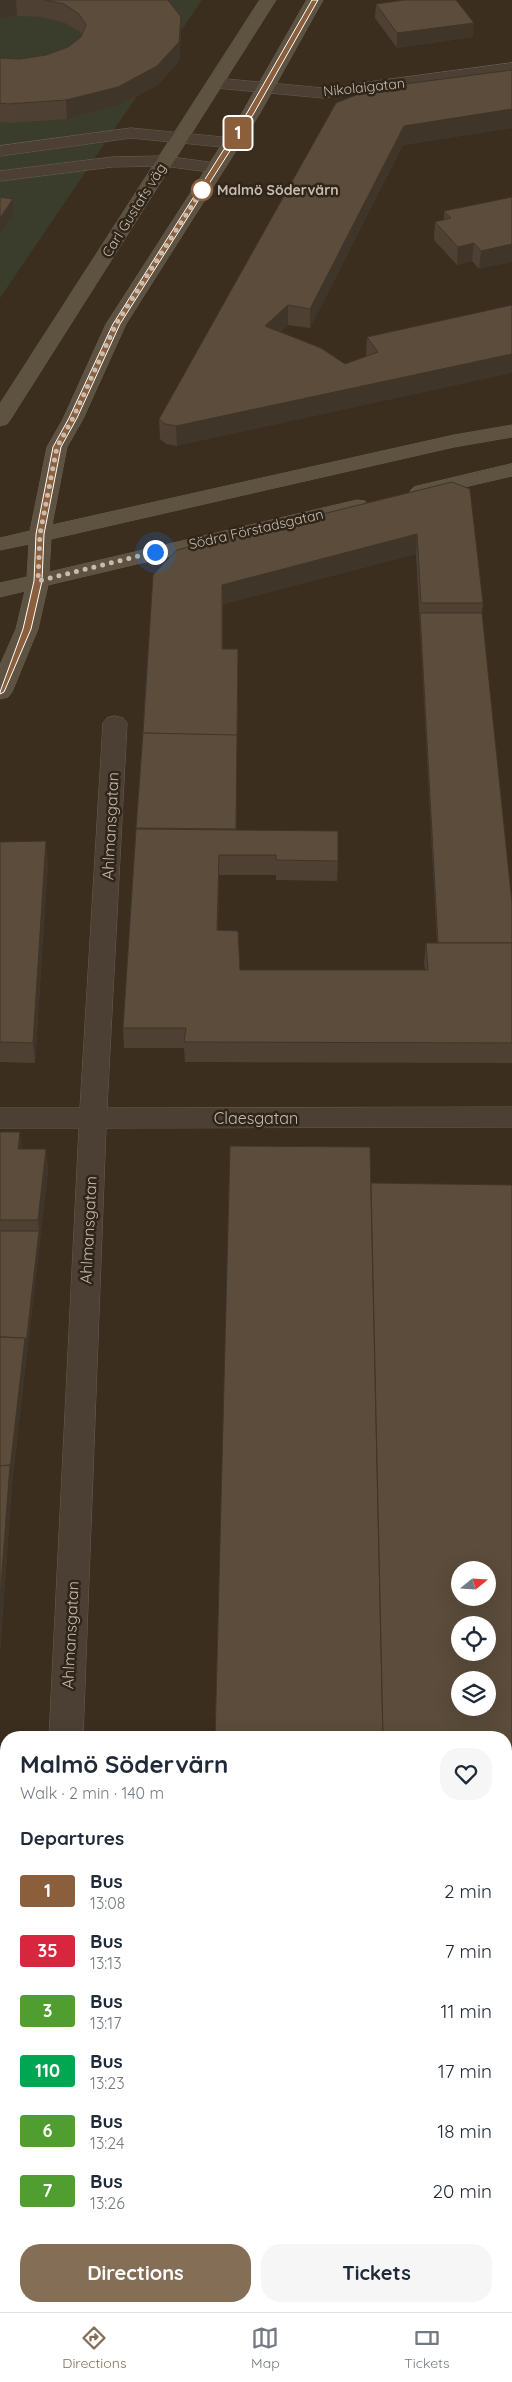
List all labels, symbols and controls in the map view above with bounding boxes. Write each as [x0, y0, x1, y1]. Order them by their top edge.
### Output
street label: Nikolaigatan [322, 74, 406, 100]
line badge: 1 [222, 117, 254, 149]
text: 1 [234, 121, 242, 144]
street label: Carl Gustafs väg [98, 160, 170, 260]
marker: Malmö Södervärn [191, 179, 213, 201]
place label: Malmö Södervärn [217, 181, 339, 199]
street label: Södra Förstadsgatan [187, 505, 325, 553]
your location [143, 540, 168, 565]
street label: Ahlmansgatan [97, 771, 123, 881]
street label: Claesgatan [214, 1108, 298, 1128]
street label: Ahlmansgatan [75, 1175, 101, 1285]
north arrow [451, 1561, 496, 1606]
map controls [451, 1561, 496, 1716]
street label: Ahlmansgatan [57, 1580, 83, 1690]
button: locate [451, 1616, 496, 1661]
button: layers [451, 1671, 496, 1716]
button: heart [440, 1748, 492, 1800]
text: Malmö Södervärn [20, 1749, 228, 1779]
text: Walk · 2 min · 140 m [20, 1783, 164, 1803]
text: Departures [20, 1826, 124, 1850]
text: Bus [90, 1869, 123, 1893]
text: 1 [44, 1879, 51, 1902]
text: 2 min [444, 1879, 492, 1903]
text: 13:08 [90, 1893, 125, 1913]
text: Bus [90, 1929, 123, 1953]
text: 35 [37, 1939, 58, 1962]
text: 7 min [445, 1939, 492, 1963]
text: 13:13 [90, 1953, 122, 1973]
text: Bus [90, 1989, 123, 2013]
text: 3 [43, 1999, 52, 2022]
text: 11 min [440, 1999, 492, 2023]
text: 13:17 [90, 2013, 121, 2033]
text: Bus [90, 2049, 123, 2073]
text: 110 [35, 2059, 60, 2082]
text: 17 min [438, 2059, 492, 2083]
text: 13:23 [90, 2073, 125, 2093]
text: Bus [90, 2109, 123, 2133]
text: 6 [43, 2119, 52, 2142]
text: 18 min [437, 2119, 492, 2143]
text: 13:24 [90, 2133, 124, 2153]
text: Bus [90, 2169, 123, 2193]
text: 7 [43, 2179, 52, 2202]
text: 20 min [433, 2179, 492, 2203]
text: 13:26 [90, 2193, 125, 2213]
button: Directions [20, 2244, 251, 2302]
button: Tickets [261, 2244, 492, 2302]
tab: Directions [62, 2324, 126, 2372]
tab: Map [251, 2324, 280, 2372]
tab: Tickets [404, 2324, 450, 2372]

